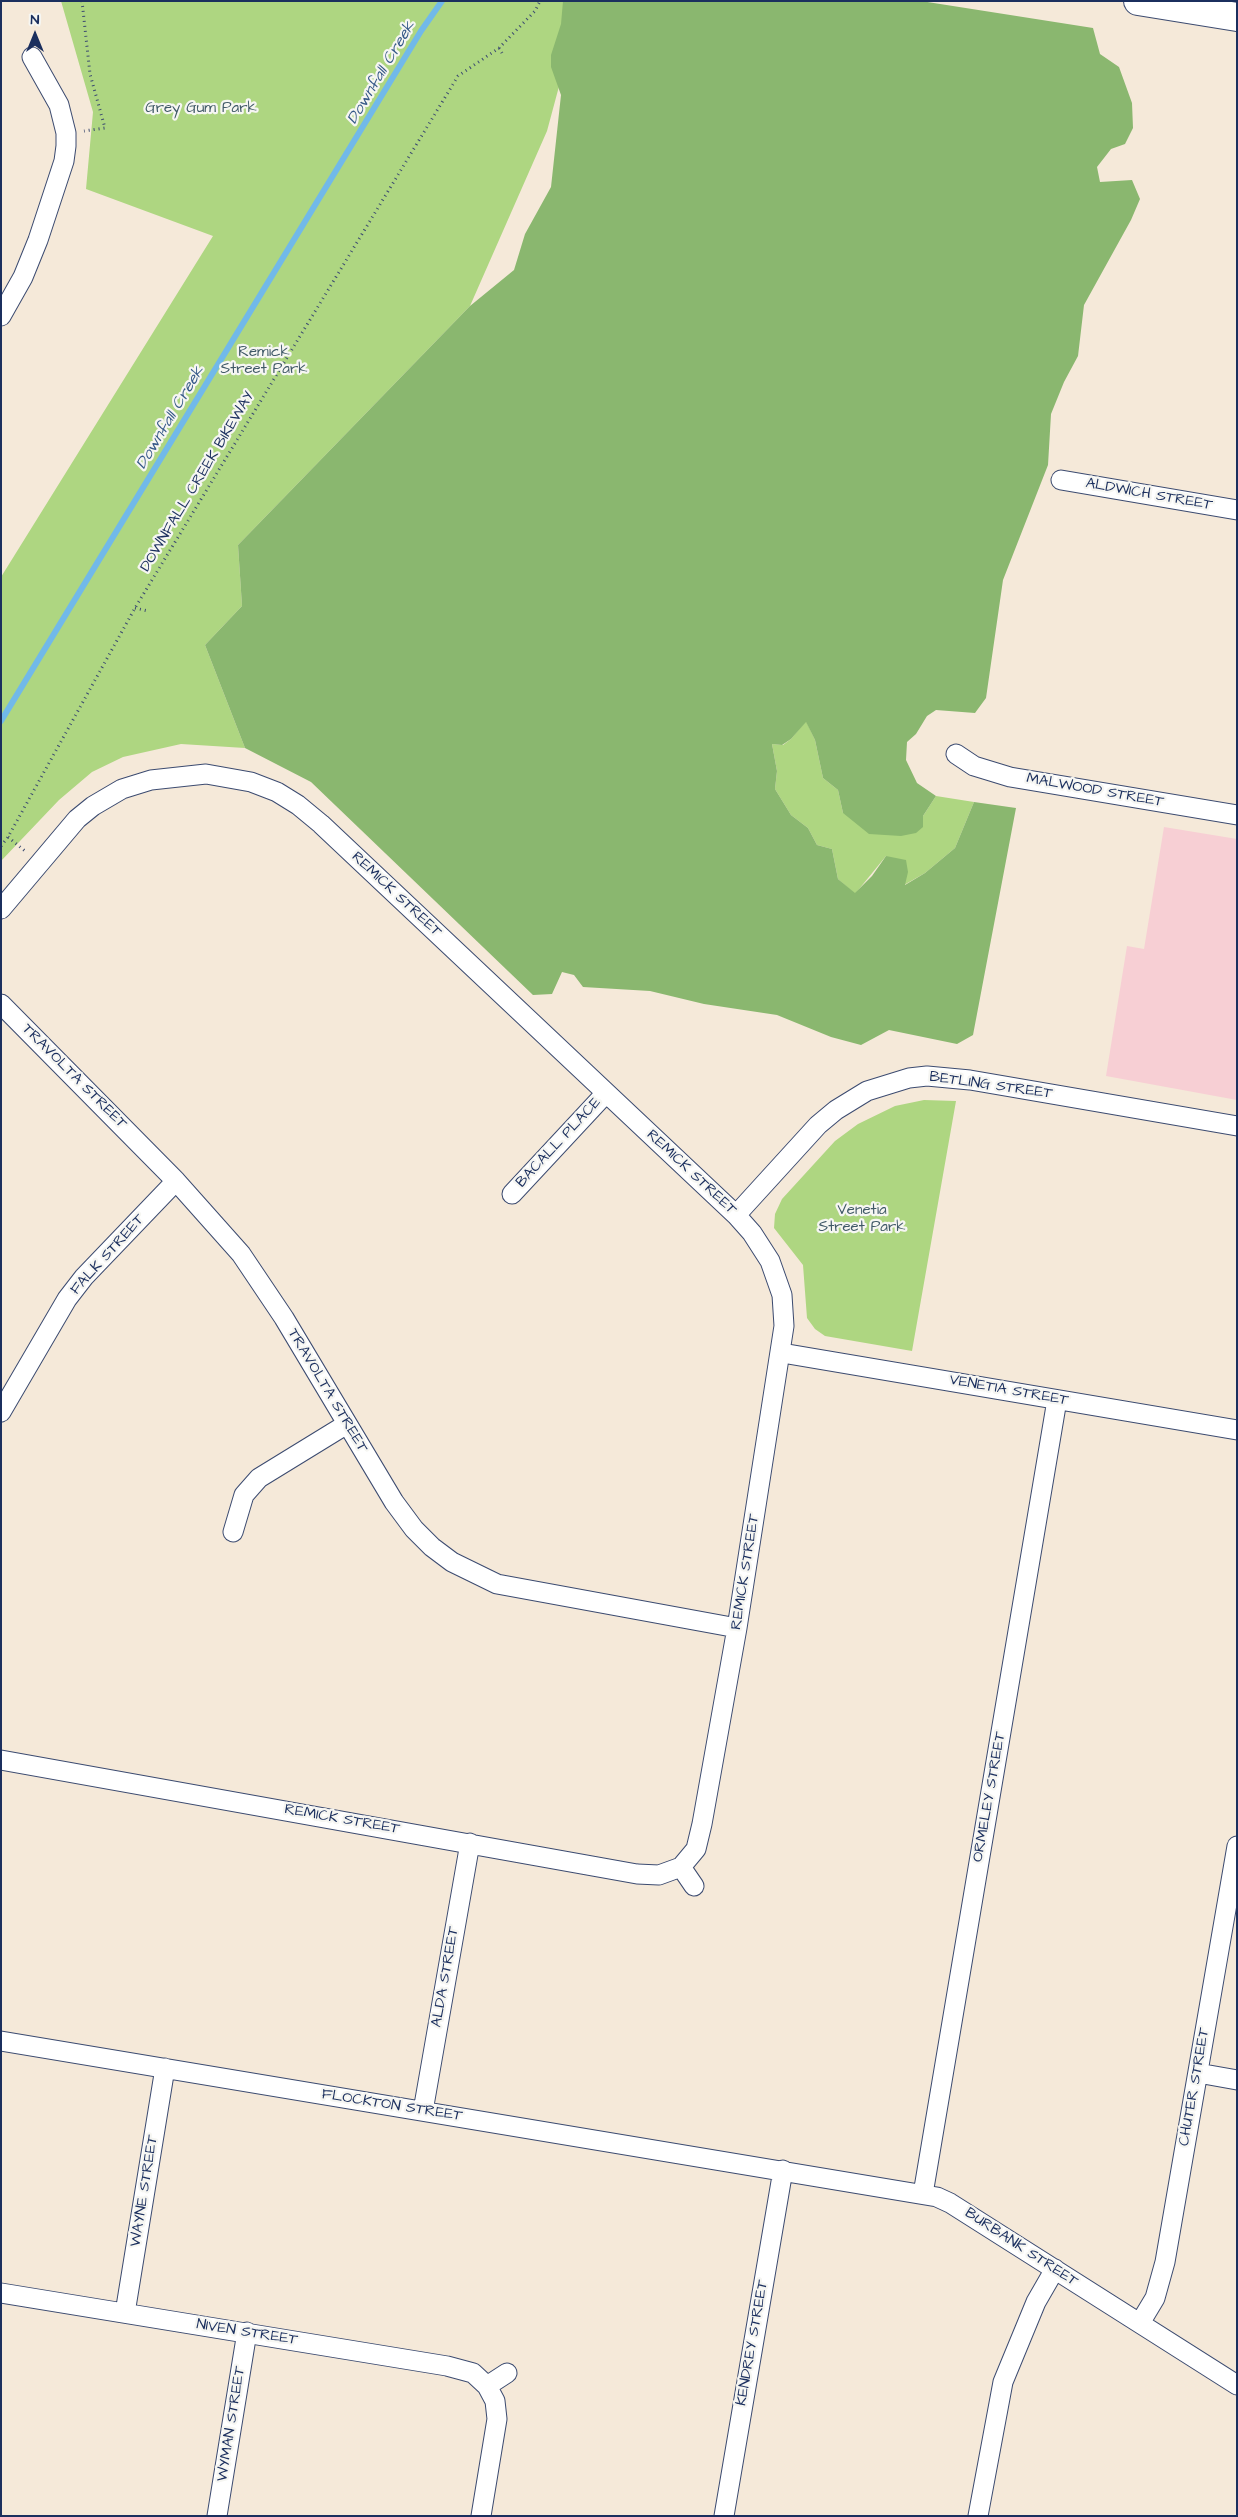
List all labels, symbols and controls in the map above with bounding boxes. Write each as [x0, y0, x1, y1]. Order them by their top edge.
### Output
north arrow [10, 10, 60, 60]
text: N [31, 10, 39, 30]
water label: Downfall Creek [344, 18, 420, 128]
park label: Grey Gum Park [145, 100, 257, 118]
park label: Remick Street Park [221, 344, 307, 379]
water label: Downfall Creek [133, 363, 209, 473]
street label: DOWNFALL CREEK BIKEWAY [137, 389, 259, 575]
street label: ALDWICH STREET [1084, 475, 1214, 515]
street label: MALWOOD STREET [1025, 770, 1165, 812]
street label: REMICK STREET [347, 849, 445, 941]
street label: TRAVOLTA STREET [18, 1021, 130, 1133]
street label: BETLING STREET [928, 1068, 1054, 1104]
street label: BACALL PLACE [513, 1094, 605, 1192]
street label: REMICK STREET [642, 1127, 740, 1219]
park label: Venetia Street Park [819, 1202, 905, 1237]
street label: FALK STREET [67, 1211, 149, 1299]
street label: TRAVOLTA STREET [283, 1326, 371, 1456]
street label: VENETIA STREET [948, 1372, 1070, 1410]
street label: REMICK STREET [728, 1513, 764, 1631]
street label: ORMELEY STREET [970, 1730, 1010, 1864]
street label: REMICK STREET [283, 1801, 401, 1839]
street label: ALDA STREET [428, 1925, 464, 2029]
street label: CHUTER STREET [1176, 2026, 1214, 2148]
street label: FLOCKTON STREET [320, 2086, 464, 2126]
street label: WAYNE STREET [127, 2134, 163, 2248]
street label: BURBANK STREET [961, 2205, 1081, 2291]
street label: KENDREY STREET [733, 2279, 773, 2407]
street label: NIVEN STREET [195, 2316, 299, 2350]
street label: WYMAN STREET [214, 2365, 250, 2483]

